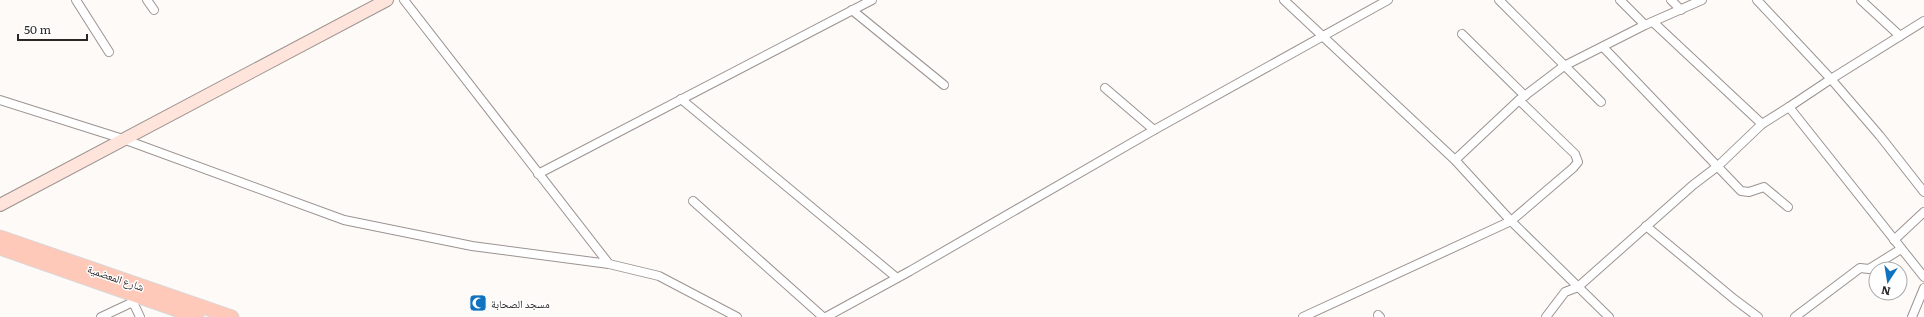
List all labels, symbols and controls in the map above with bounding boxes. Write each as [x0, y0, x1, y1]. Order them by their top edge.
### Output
scale bar [18, 16, 87, 42]
text: 50 m [24, 20, 51, 38]
street label: شارع المعضمية [85, 260, 147, 294]
north arrow [1868, 261, 1908, 301]
text: N [1880, 283, 1892, 301]
mosque icon: مسجد الصحابة [468, 293, 488, 313]
place label: مسجد الصحابة [491, 295, 550, 311]

